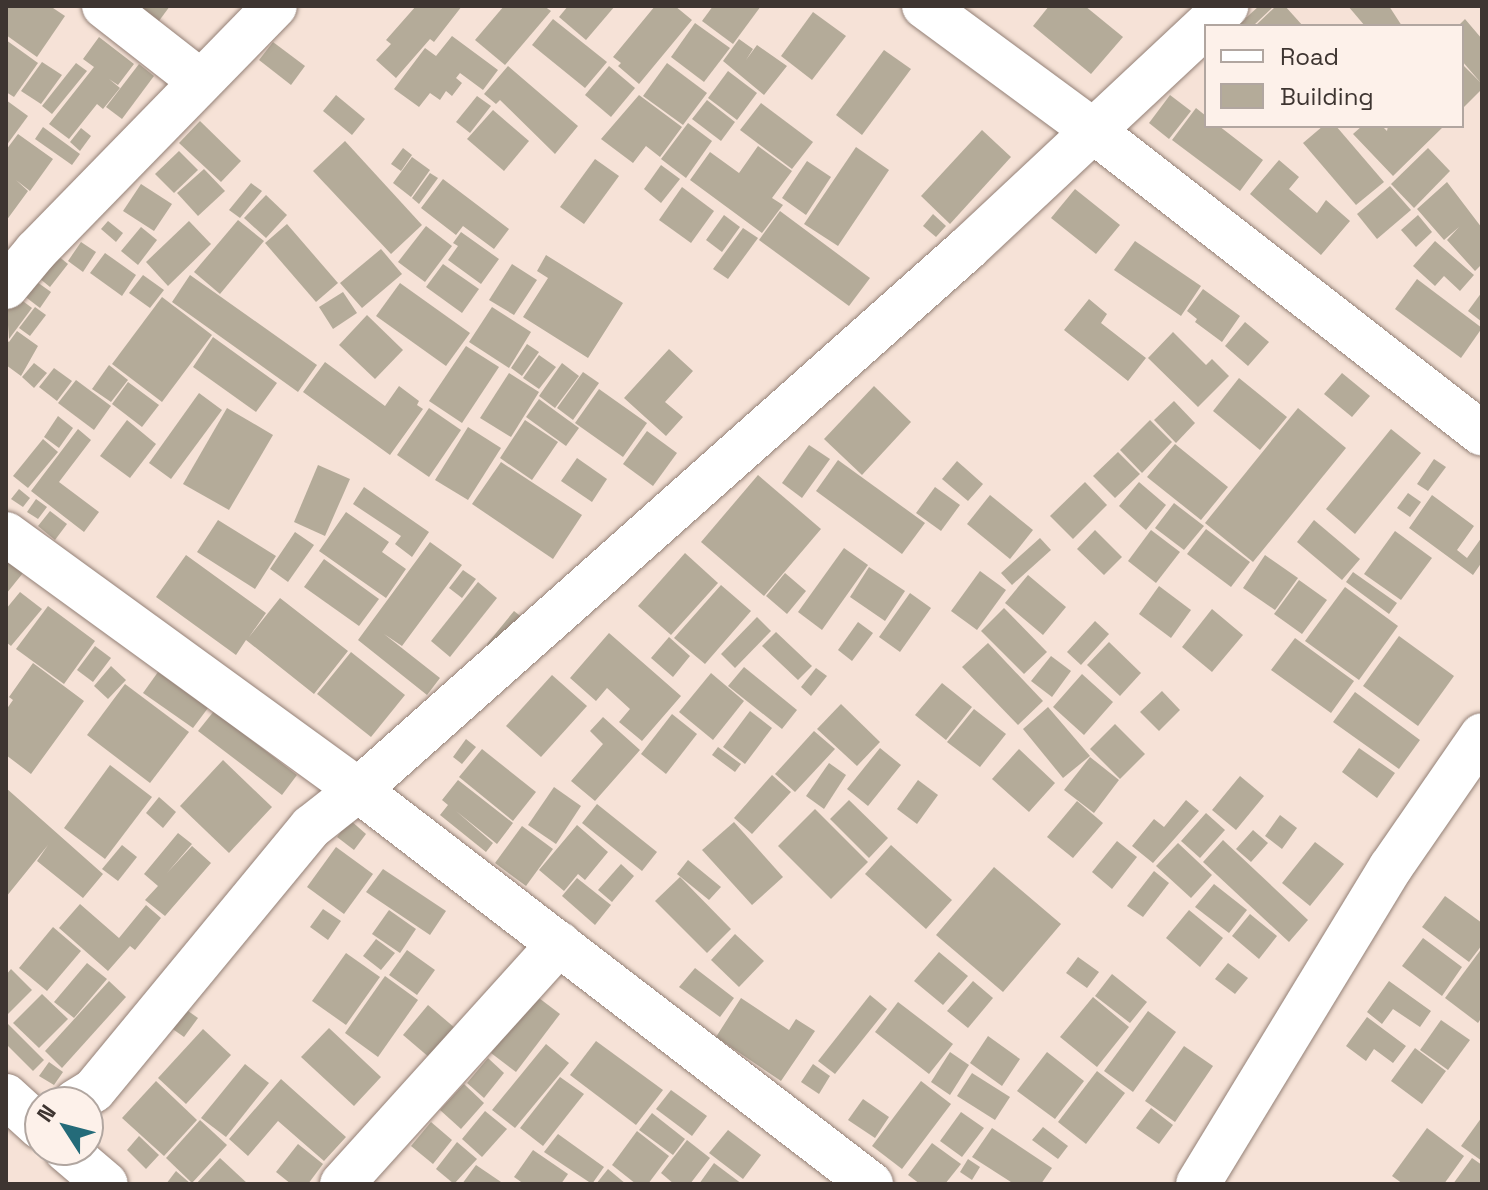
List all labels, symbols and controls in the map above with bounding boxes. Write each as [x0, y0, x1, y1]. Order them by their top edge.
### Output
legend [1204, 24, 1464, 128]
text: Road [1280, 41, 1339, 72]
text: Building [1280, 81, 1374, 112]
north arrow [24, 1086, 104, 1166]
text: N [31, 1099, 62, 1127]

